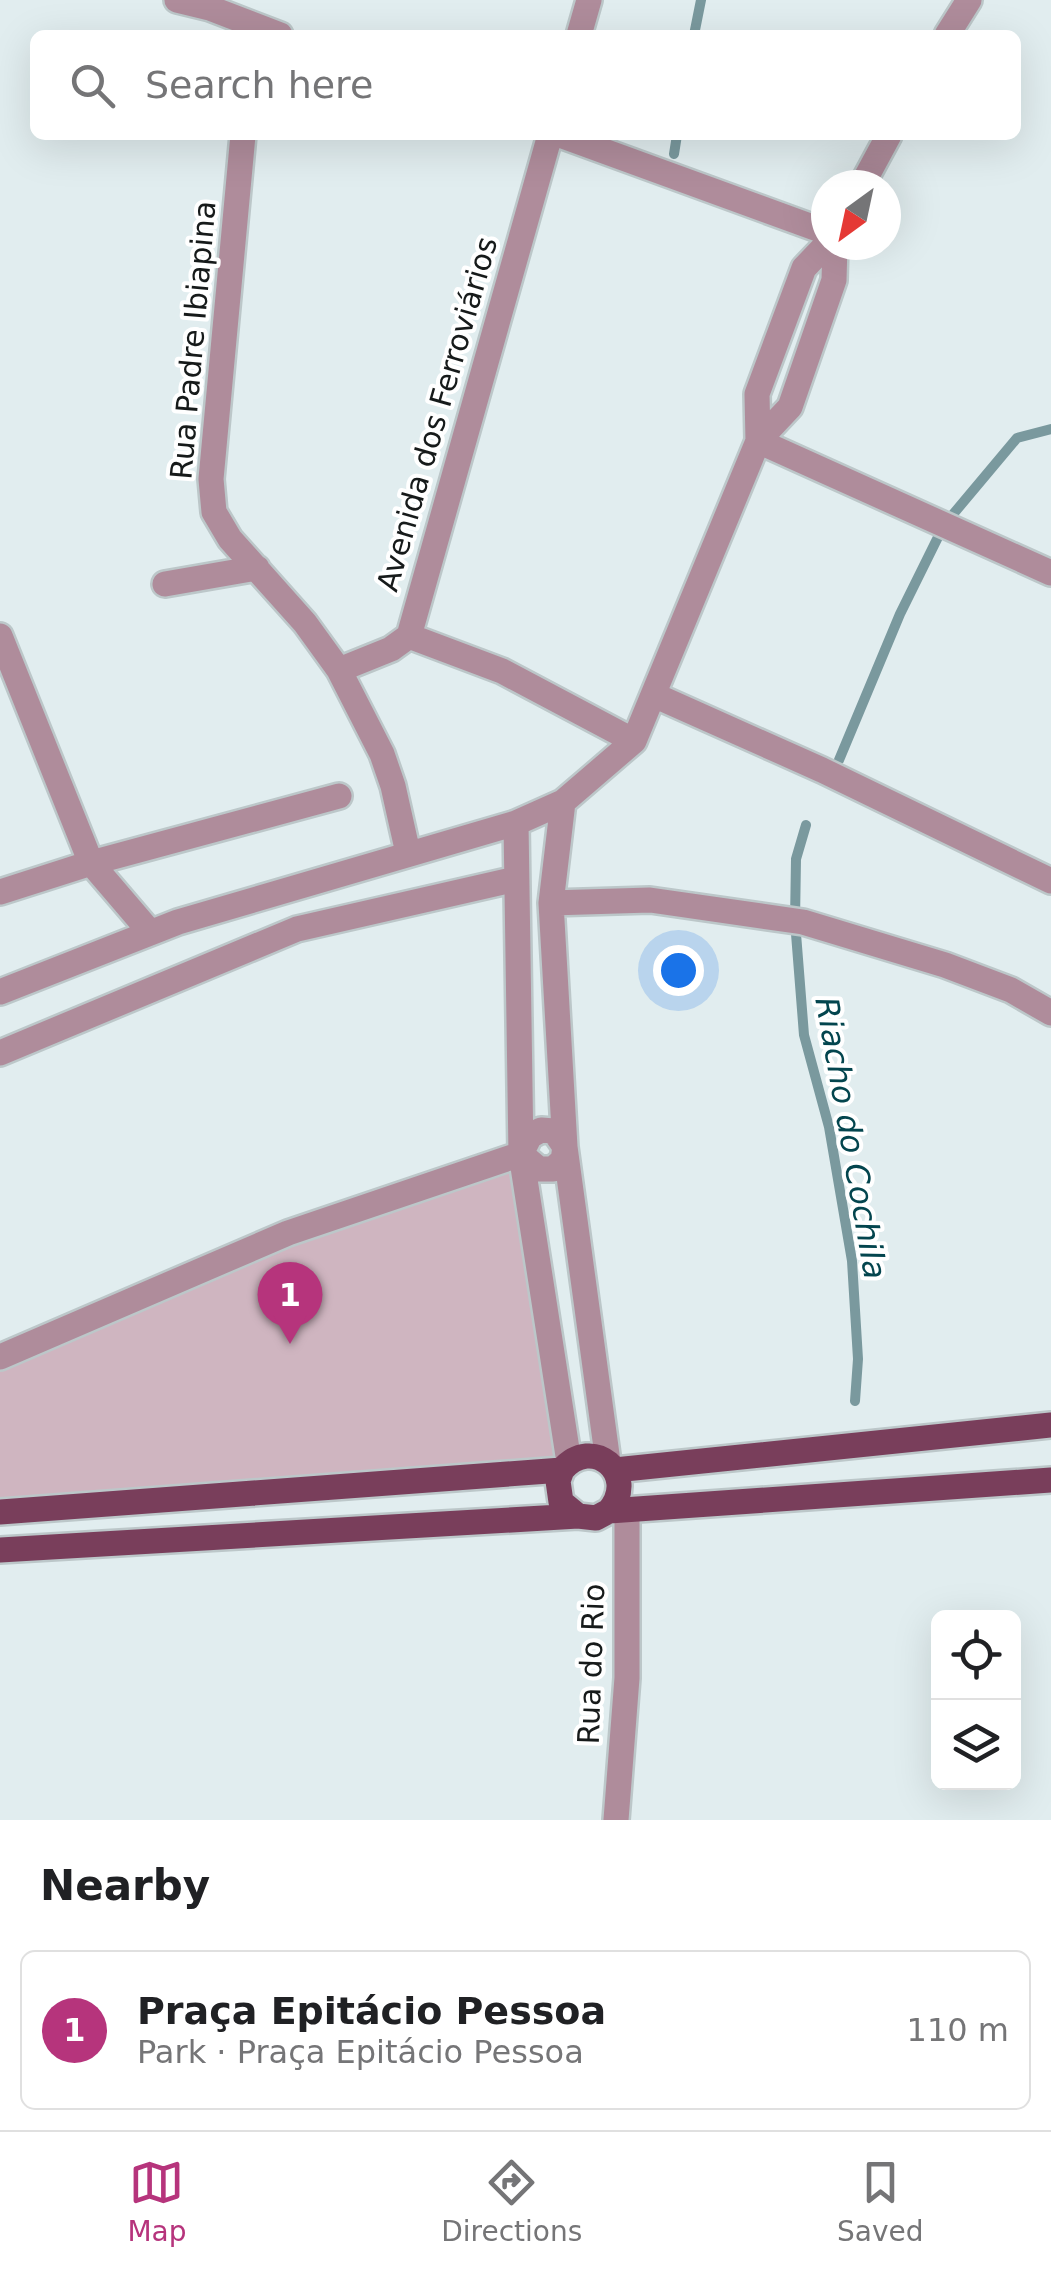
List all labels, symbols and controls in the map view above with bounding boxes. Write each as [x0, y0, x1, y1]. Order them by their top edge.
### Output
search box [30, 30, 1021, 140]
icon: search [65, 58, 120, 113]
text: Search here [145, 63, 373, 107]
north arrow [811, 170, 901, 260]
street label: Rua Padre Ibiapina [163, 199, 223, 481]
street label: Avenida dos Ferroviários [370, 233, 504, 595]
your location [653, 945, 704, 996]
water label: Riacho do Cochila [807, 994, 895, 1282]
pin: 1 [258, 1262, 322, 1344]
street label: Rua do Rio [571, 1583, 611, 1745]
map controls [931, 1610, 1021, 1790]
button: locate [931, 1610, 1021, 1700]
button: layers [931, 1700, 1021, 1790]
text: Nearby [40, 1861, 210, 1910]
text: Praça Epitácio Pessoa [137, 1989, 606, 2033]
text: 1 [63, 2011, 86, 2049]
text: 110 m [907, 2011, 1009, 2049]
text: Park · Praça Epitácio Pessoa [137, 2033, 584, 2071]
tab: Map [127, 2155, 186, 2248]
tab: Directions [441, 2155, 582, 2248]
tab: Saved [837, 2155, 924, 2248]

